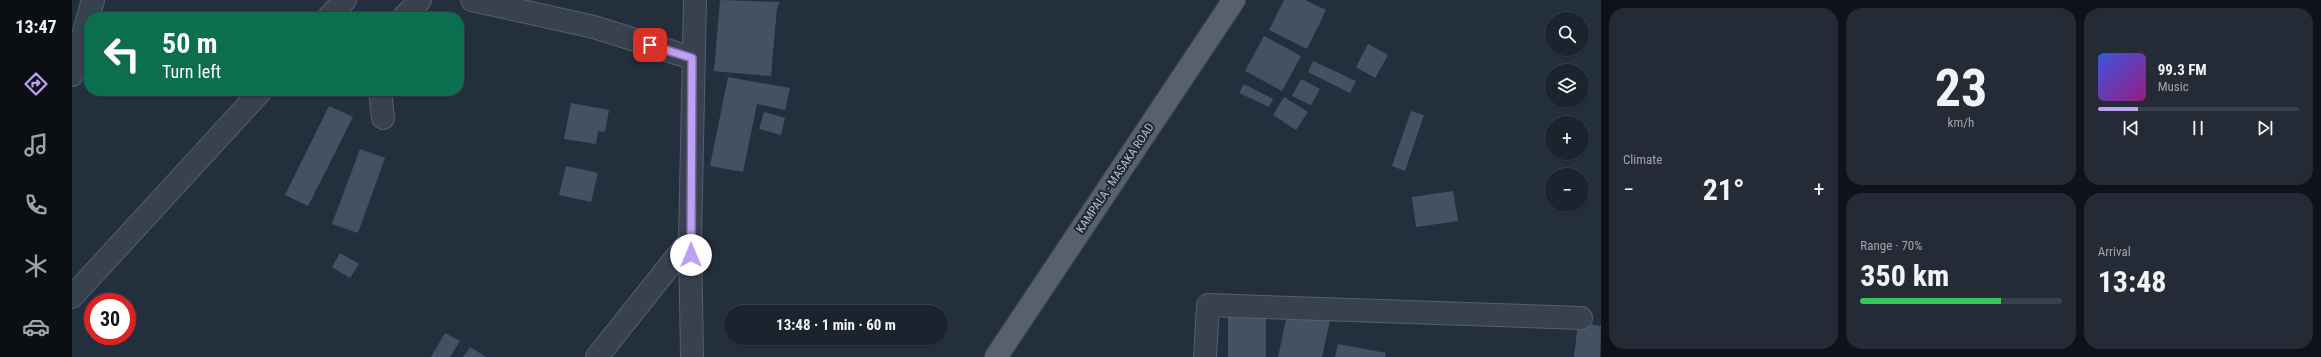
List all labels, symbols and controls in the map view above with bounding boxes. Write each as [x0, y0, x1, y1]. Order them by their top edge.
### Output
map controls [1545, 12, 1589, 212]
button: search [1545, 12, 1589, 56]
text: 13:47 [15, 16, 57, 37]
text: 50 m [162, 27, 218, 60]
icon: left [96, 28, 148, 80]
pin [633, 28, 667, 62]
icon: arrive [639, 34, 661, 56]
text: 23 [1935, 58, 1987, 119]
text: Turn left [162, 61, 221, 82]
text: 99.3 FM [2158, 61, 2207, 79]
button: layers [1545, 64, 1589, 108]
icon: directions [22, 70, 50, 98]
text: Music [2158, 79, 2189, 94]
text: km/h [1948, 115, 1974, 130]
button: + [1545, 116, 1589, 160]
icon: previous [2120, 117, 2142, 139]
icon: pause [2187, 117, 2209, 139]
icon: next [2254, 117, 2276, 139]
street label: KAMPALA - MASAKA ROAD [1073, 120, 1157, 235]
icon: music [22, 131, 50, 159]
text: Climate [1623, 152, 1662, 167]
button: − [1545, 168, 1589, 212]
text: 21° [1703, 172, 1745, 207]
text: − [1623, 177, 1634, 202]
text: + [1813, 177, 1824, 202]
icon: phone [22, 191, 50, 219]
position arrow [670, 234, 712, 276]
text: Range · 70% [1860, 238, 1922, 253]
text: Arrival [2098, 244, 2131, 259]
icon: climate [22, 252, 50, 280]
text: 350 km [1860, 258, 1949, 293]
text: 13:48 [2098, 264, 2167, 299]
speed limit sign: 30 [84, 293, 136, 345]
icon: car [22, 313, 50, 341]
text: 13:48 · 1 min · 60 m [776, 316, 896, 334]

